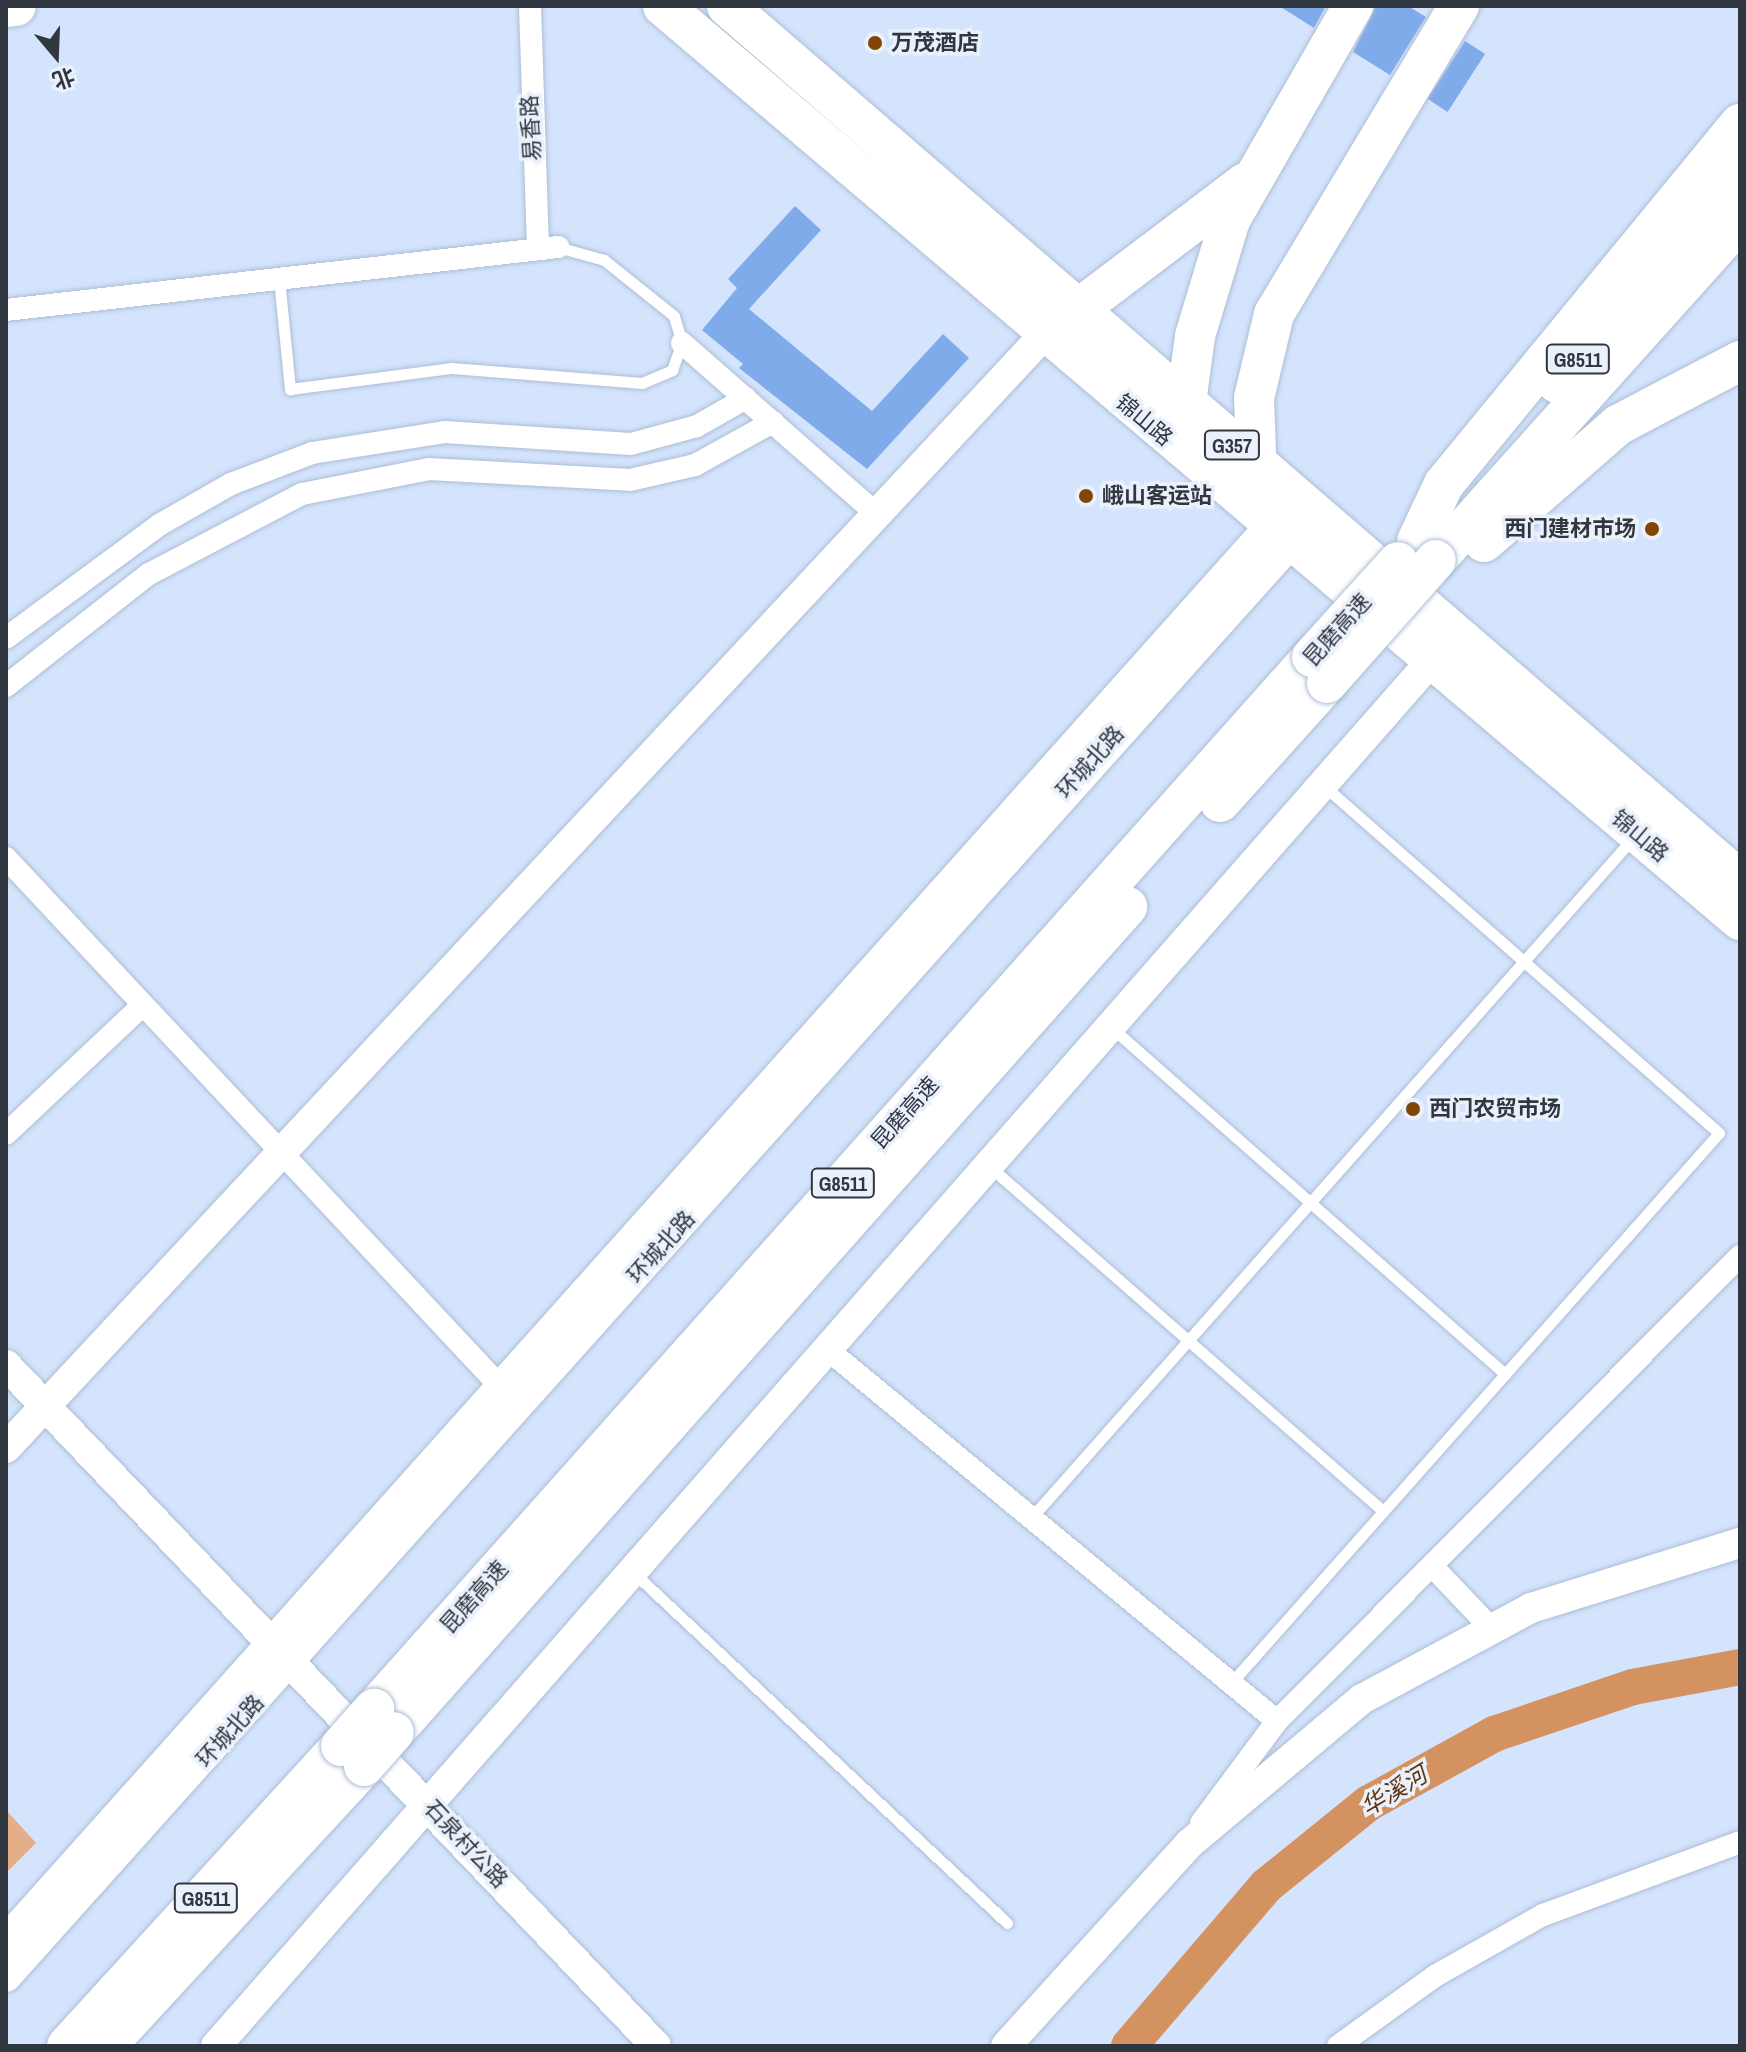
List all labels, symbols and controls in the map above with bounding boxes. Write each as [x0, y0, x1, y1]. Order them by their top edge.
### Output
north arrow [16, 16, 96, 96]
place label: 万茂酒店 [891, 30, 979, 56]
marker: 万茂酒店 [866, 34, 884, 52]
text: 北 [49, 61, 79, 96]
street label: 易香路 [516, 94, 546, 162]
road number: G8511 [1544, 343, 1612, 375]
street label: 锦山路 [1110, 389, 1178, 451]
road number: G357 [1202, 429, 1262, 461]
place label: 峨山客运站 [1102, 483, 1212, 509]
marker: 峨山客运站 [1077, 487, 1095, 505]
place label: 西门建材市场 [1504, 516, 1636, 542]
marker: 西门建材市场 [1643, 520, 1661, 538]
street label: 昆磨高速 [1298, 588, 1376, 672]
street label: 环城北路 [1051, 720, 1129, 804]
street label: 锦山路 [1606, 805, 1674, 867]
street label: 昆磨高速 [866, 1071, 944, 1155]
place label: 西门农贸市场 [1429, 1096, 1561, 1122]
marker: 西门农贸市场 [1404, 1100, 1422, 1118]
road number: G8511 [809, 1167, 877, 1199]
street label: 环城北路 [622, 1205, 700, 1289]
street label: 昆磨高速 [435, 1555, 513, 1639]
street label: 环城北路 [191, 1689, 269, 1773]
water label: 华溪河 [1356, 1760, 1432, 1822]
street label: 石泉村公路 [419, 1795, 513, 1893]
road number: G8511 [172, 1882, 240, 1914]

